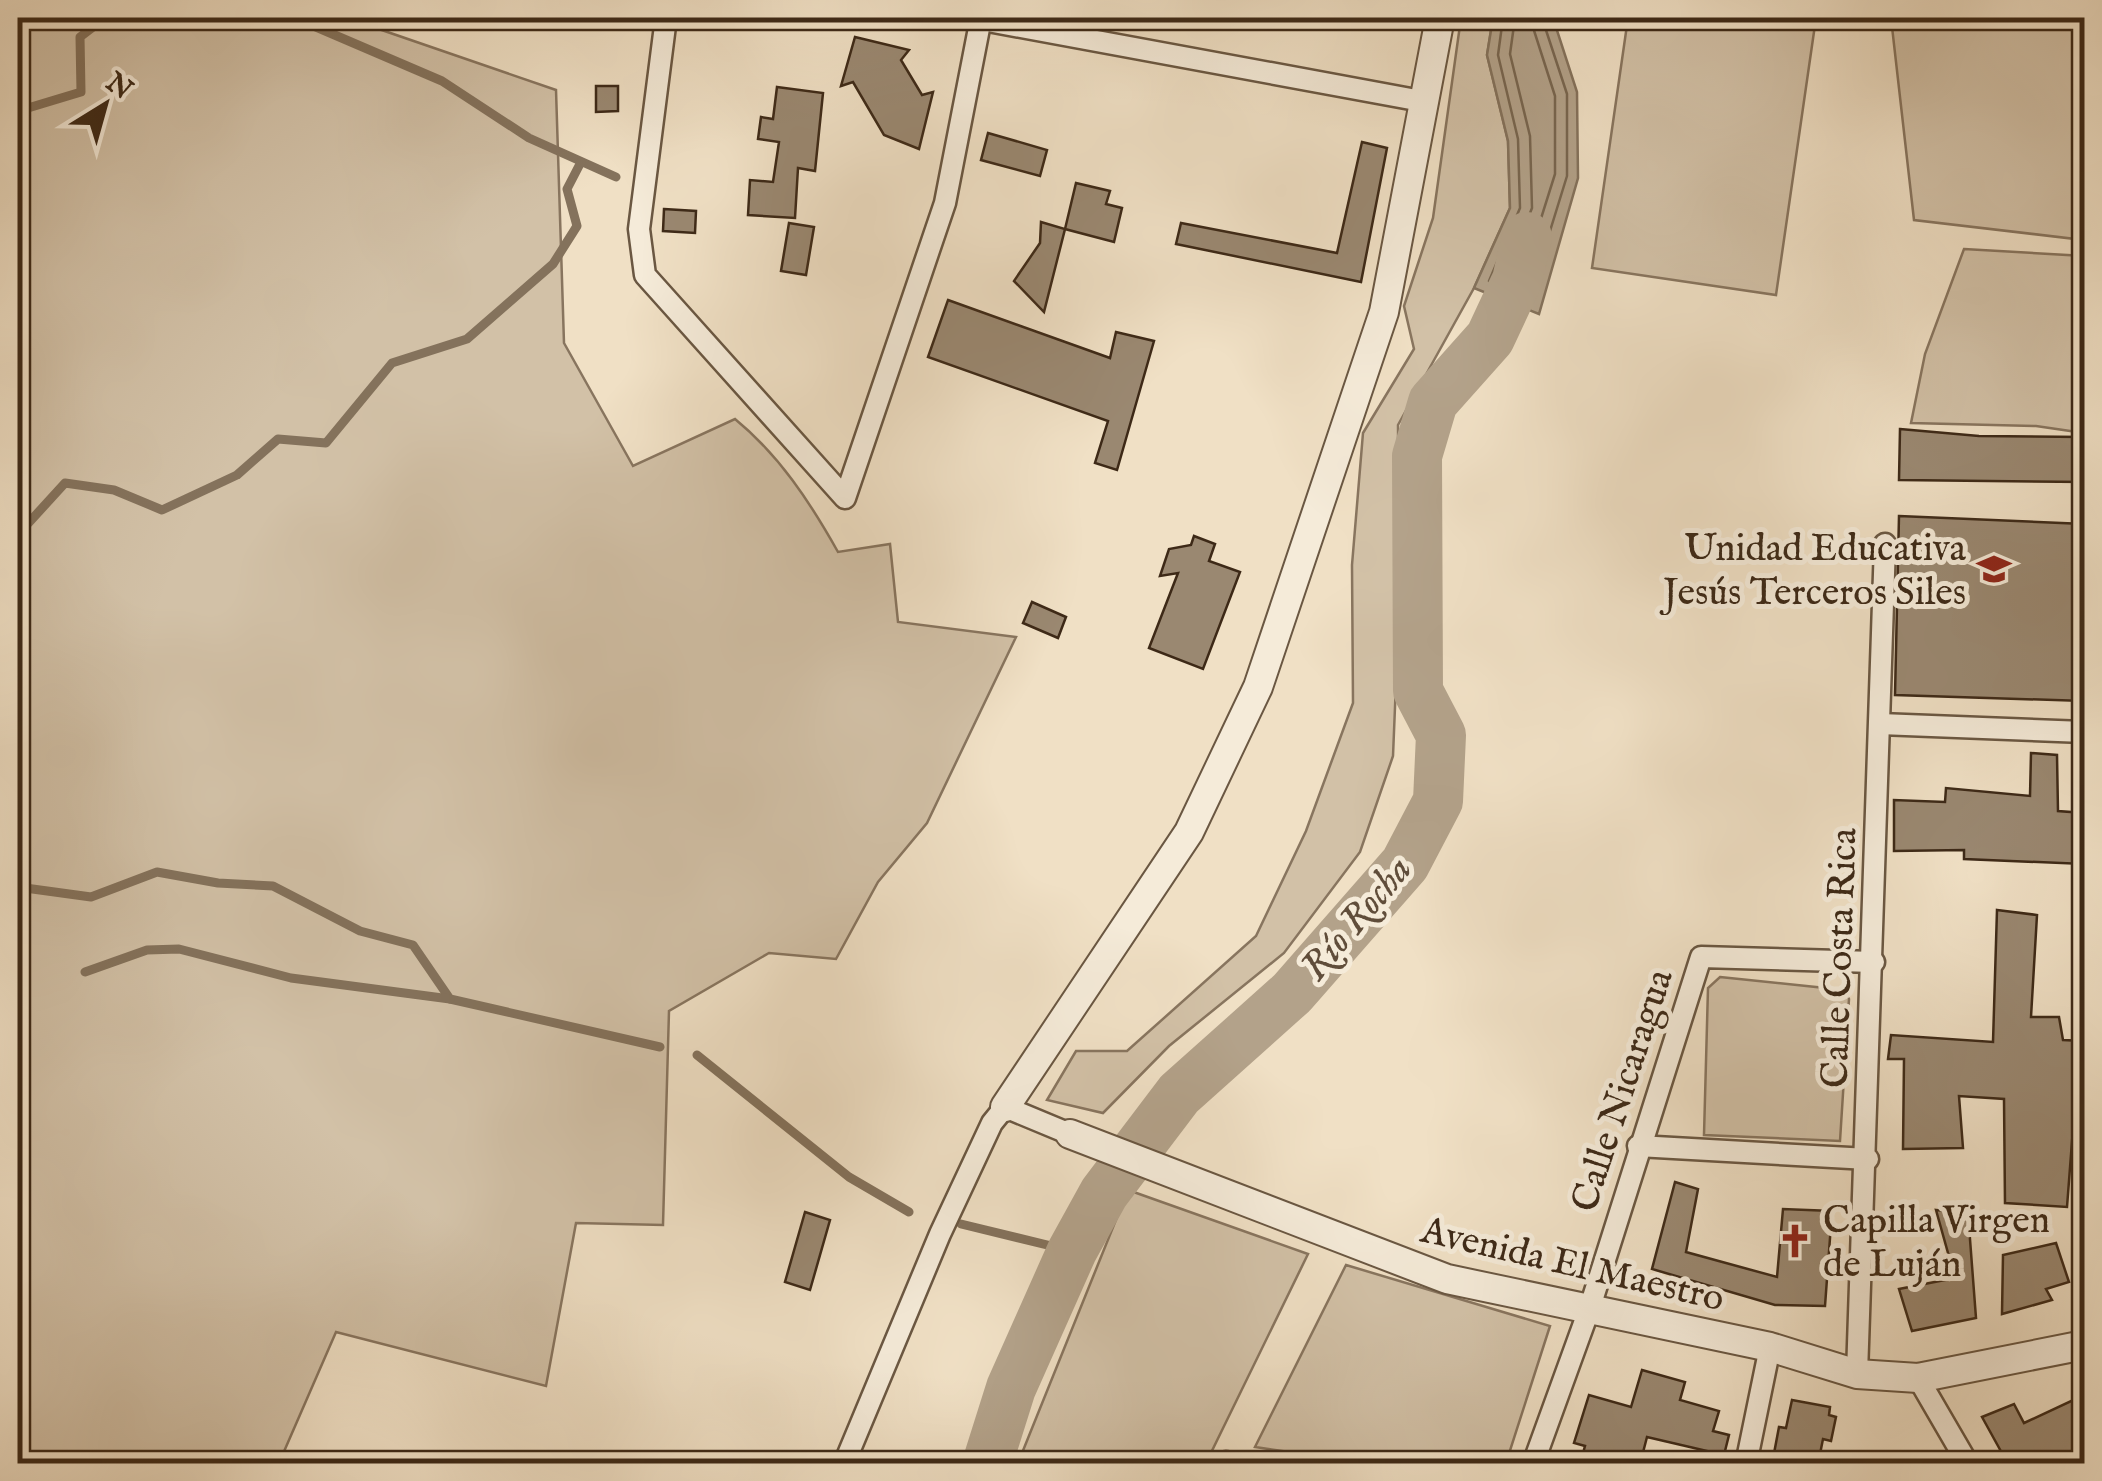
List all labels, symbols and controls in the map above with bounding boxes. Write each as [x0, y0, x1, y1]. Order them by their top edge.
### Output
north arrow [55, 55, 155, 155]
text: N [98, 65, 139, 108]
place label: Unidad Educativa Jesús Terceros Siles [1659, 526, 1967, 618]
school or university icon: Unidad Educativa Jesús Terceros Siles [1975, 550, 2013, 588]
street label: Calle Costa Rica [1812, 827, 1870, 1089]
water label: Río Rocha [1291, 846, 1425, 992]
street label: Calle Nicaragua [1562, 963, 1686, 1218]
place label: Capilla Virgen de Luján [1823, 1198, 2050, 1290]
street label: Avenida El Maestro [1415, 1207, 1729, 1324]
church icon: Capilla Virgen de Luján [1776, 1222, 1814, 1260]

